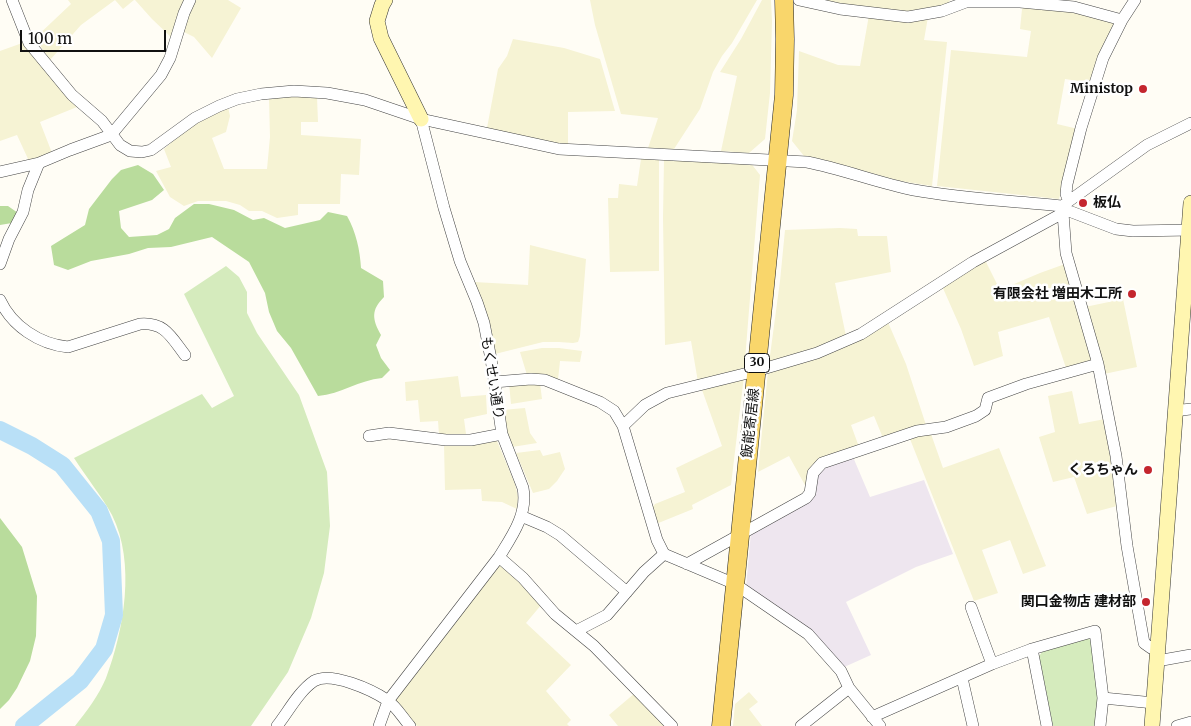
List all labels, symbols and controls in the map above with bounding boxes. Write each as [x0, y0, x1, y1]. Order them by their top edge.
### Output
scale bar [22, 20, 169, 52]
text: 100 m [28, 29, 72, 48]
place label: Ministop [1070, 81, 1133, 97]
marker: Ministop [1137, 83, 1149, 95]
place label: 板仏 [1093, 195, 1121, 211]
marker: 板仏 [1077, 197, 1089, 209]
place label: 有限会社 増田木工所 [993, 286, 1122, 302]
marker: 有限会社 増田木工所 [1126, 288, 1138, 300]
street label: もくせい通り [477, 335, 507, 421]
road number: 30 [744, 353, 770, 372]
street label: 飯能寄居線 [739, 387, 763, 459]
place label: くろちゃん [1068, 462, 1138, 478]
marker: くろちゃん [1142, 464, 1154, 476]
place label: 関口金物店 建材部 [1021, 594, 1136, 610]
marker: 関口金物店 建材部 [1140, 596, 1152, 608]

